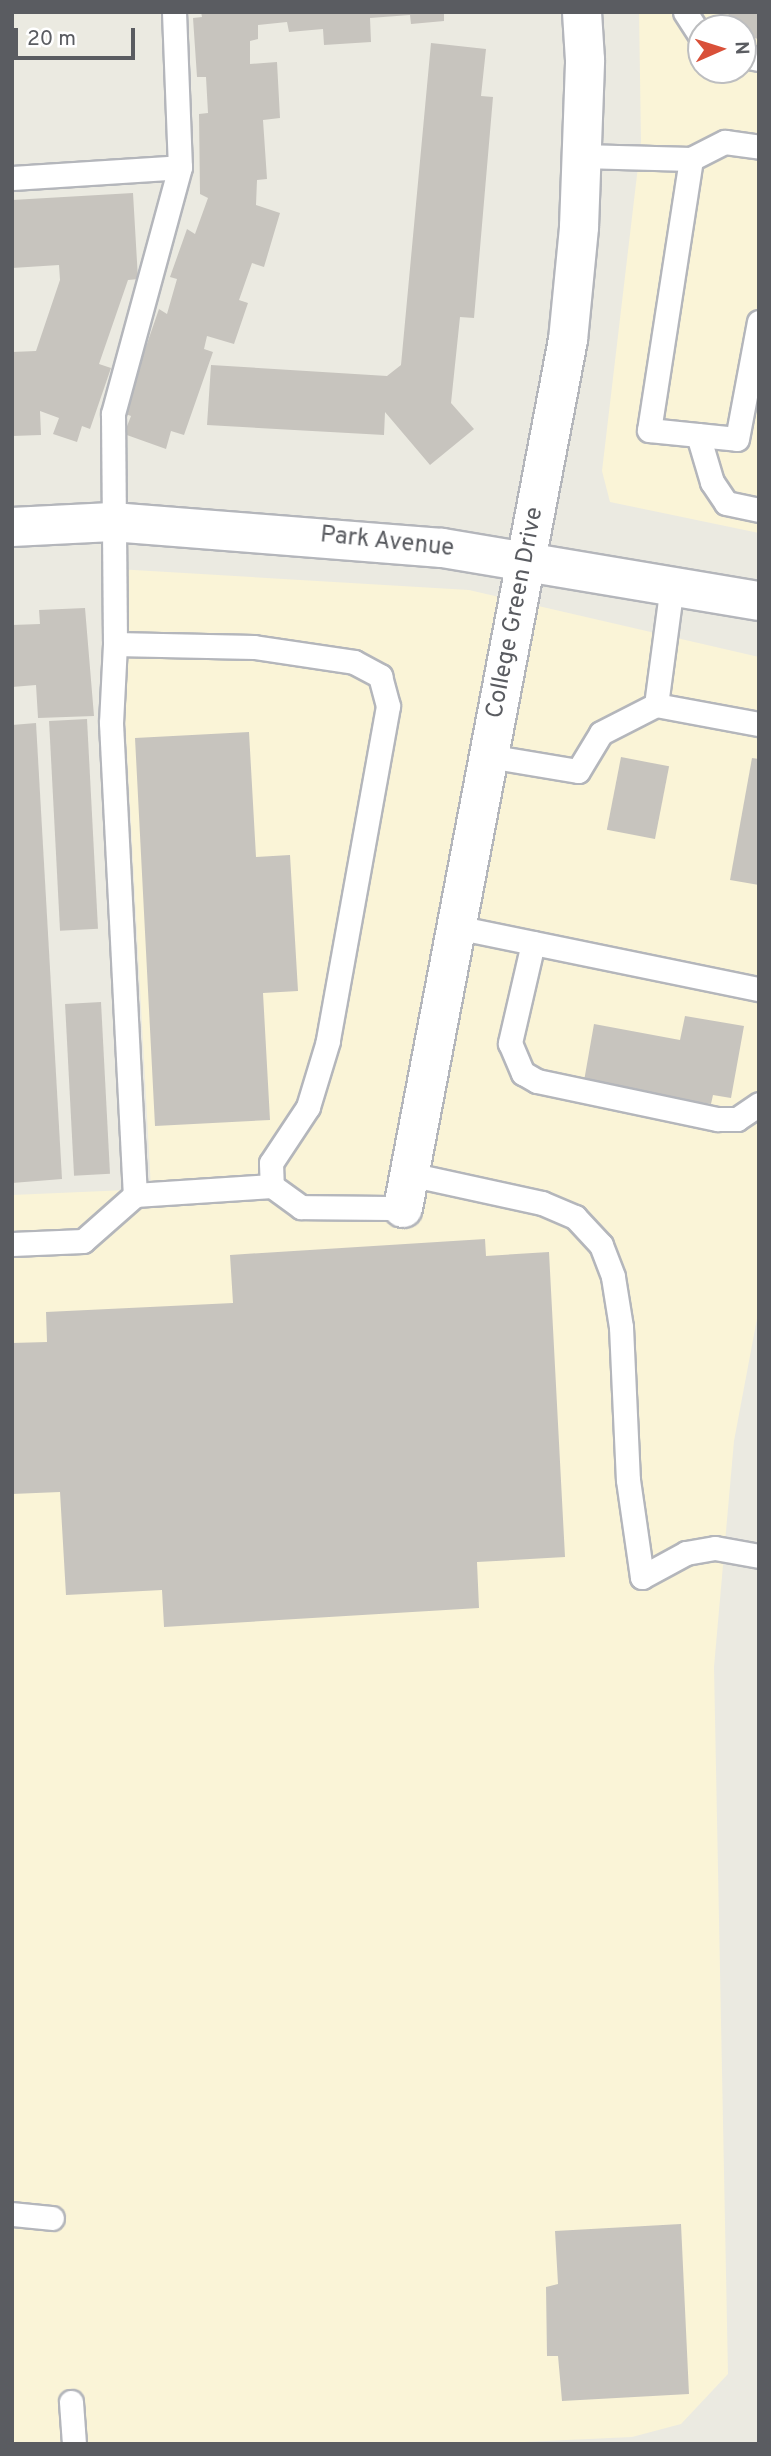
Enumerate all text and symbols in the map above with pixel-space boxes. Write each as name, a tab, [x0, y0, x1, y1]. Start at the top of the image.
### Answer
scale bar	[18, 14, 138, 58]
north arrow	[687, 14, 757, 84]
text: 20 m	[27, 26, 76, 53]
text: N	[729, 41, 753, 55]
street label: College Green Drive	[481, 505, 551, 721]
street label: Park Avenue	[318, 522, 456, 564]

